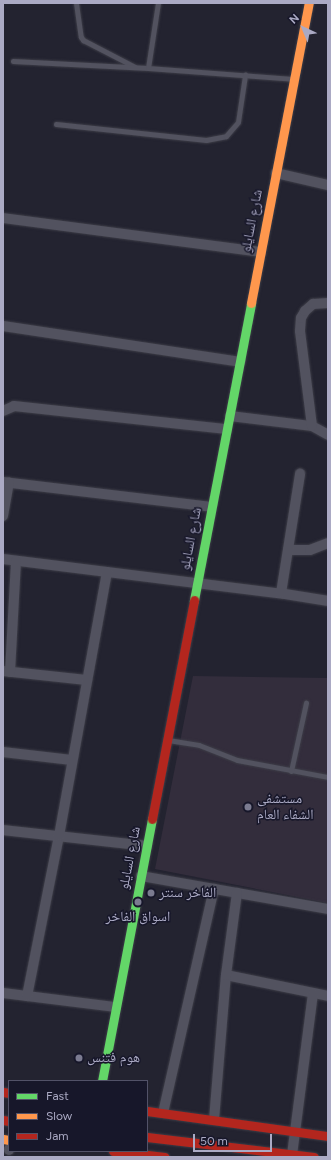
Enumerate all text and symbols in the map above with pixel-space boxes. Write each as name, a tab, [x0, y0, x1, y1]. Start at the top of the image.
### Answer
north arrow	[283, 8, 323, 48]
text: N	[287, 11, 302, 27]
street label: شارع السايلو	[238, 188, 266, 254]
street label: شارع السايلو	[177, 506, 205, 572]
place label: مستشفى الشفاء العام	[257, 791, 314, 824]
marker: مستشفى الشفاء العام	[242, 801, 254, 813]
street label: شارع السايلو	[116, 825, 144, 891]
place label: الفاخر سنتر	[159, 885, 216, 901]
marker: الفاخر سنتر	[146, 888, 156, 898]
marker: اسواق الفاخر	[133, 897, 143, 907]
place label: اسواق الفاخر	[106, 909, 170, 925]
place label: هوم فتنس	[87, 1050, 140, 1066]
marker: هوم فتنس	[74, 1053, 84, 1063]
legend	[8, 1080, 148, 1152]
text: Fast	[46, 1089, 69, 1103]
text: Slow	[46, 1109, 72, 1123]
scale bar	[195, 1126, 274, 1152]
text: Jam	[46, 1129, 69, 1143]
text: 50 m	[200, 1134, 228, 1148]

